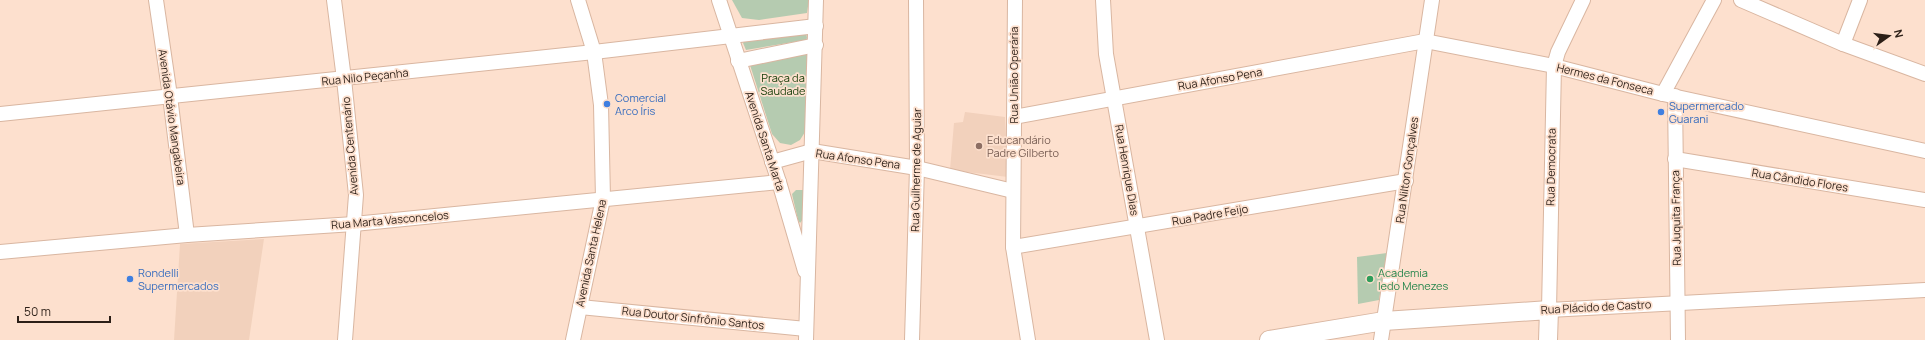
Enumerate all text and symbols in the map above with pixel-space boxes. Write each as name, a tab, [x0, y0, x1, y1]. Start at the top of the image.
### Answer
north arrow	[1869, 16, 1909, 56]
street label: Rua União Operária	[1006, 27, 1021, 123]
text: N	[1891, 28, 1907, 39]
street label: Avenida Otávio Mangabeira	[156, 48, 189, 186]
street label: Hermes da Fonseca	[1555, 59, 1655, 98]
street label: Rua Nilo Peçanha	[321, 64, 409, 89]
street label: Rua Afonso Pena	[1177, 64, 1263, 93]
park label: Praça da Saudade	[760, 70, 806, 98]
street label: Avenida Santa Marta	[742, 89, 789, 193]
place label: Comercial Arco Íris	[615, 90, 666, 118]
street label: Avenida Centenário	[338, 96, 361, 196]
place label: Supermercado Guarani	[1669, 98, 1744, 126]
marker: Comercial Arco Íris	[602, 99, 612, 109]
marker: Supermercado Guarani	[1656, 107, 1666, 117]
street label: Rua Guilherme de Aguiar	[907, 108, 924, 232]
street label: Rua Nilton Gonçalves	[1392, 116, 1421, 224]
street label: Rua Henrique Dias	[1112, 123, 1143, 217]
street label: Rua Democrata	[1542, 128, 1559, 206]
place label: Educandário Padre Gilberto	[987, 132, 1059, 160]
marker: Educandário Padre Gilberto	[974, 141, 984, 151]
street label: Rua Afonso Pena	[815, 145, 901, 172]
street label: Rua Cândido Flores	[1751, 164, 1849, 195]
street label: Rua Juquita França	[1667, 170, 1684, 266]
street label: Avenida Santa Helena	[572, 198, 609, 308]
street label: Rua Padre Feijo	[1171, 200, 1250, 229]
street label: Rua Marta Vasconcelos	[331, 207, 450, 232]
place label: Rondelli Supermercados	[138, 265, 219, 293]
place label: Academia Iedo Menezes	[1378, 265, 1448, 293]
marker: Rondelli Supermercados	[125, 274, 135, 284]
marker: Academia Iedo Menezes	[1365, 274, 1375, 284]
street label: Rua Plácido de Castro	[1540, 296, 1652, 317]
scale bar	[18, 298, 110, 324]
text: 50 m	[24, 303, 51, 320]
street label: Rua Doutor Sinfrônio Santos	[621, 303, 765, 332]

